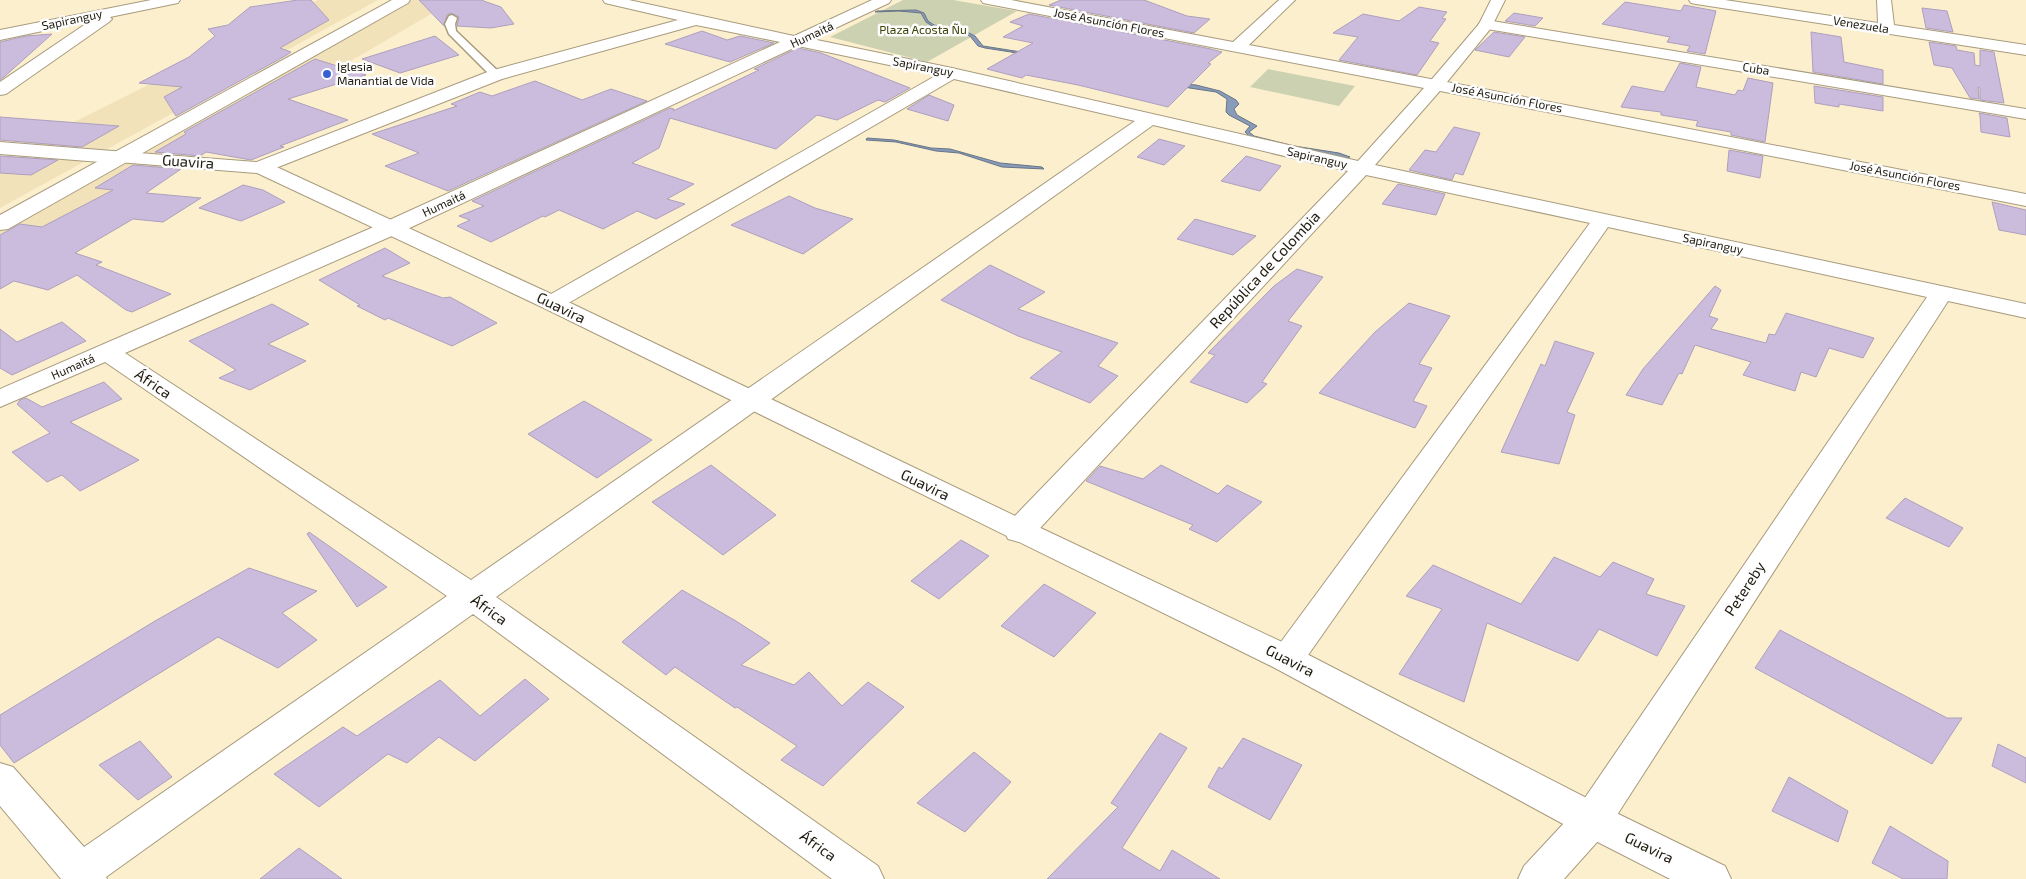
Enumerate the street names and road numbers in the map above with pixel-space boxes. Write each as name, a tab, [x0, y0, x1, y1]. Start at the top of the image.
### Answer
street label: José Asunción Flores	[1053, 4, 1166, 40]
street label: Sapiranguy	[40, 6, 104, 32]
street label: Venezuela	[1832, 13, 1890, 35]
street label: Humaitá	[788, 18, 835, 50]
street label: Sapiranguy	[892, 53, 955, 79]
street label: Cuba	[1742, 59, 1771, 77]
street label: José Asunción Flores	[1451, 79, 1564, 115]
street label: Sapiranguy	[1286, 143, 1349, 171]
street label: Guavira	[161, 150, 215, 172]
street label: José Asunción Flores	[1849, 157, 1962, 193]
street label: Humaitá	[420, 187, 467, 219]
street label: República de Colombia	[1205, 207, 1323, 332]
street label: Sapiranguy	[1682, 230, 1745, 256]
street label: Guavira	[534, 288, 589, 327]
street label: Humaitá	[49, 350, 96, 382]
street label: África	[132, 364, 175, 402]
street label: Guavira	[898, 465, 953, 504]
street label: Petereby	[1720, 558, 1768, 619]
street label: África	[468, 590, 511, 628]
street label: Guavira	[1263, 640, 1318, 680]
street label: África	[797, 826, 840, 864]
street label: Guavira	[1622, 828, 1677, 867]

